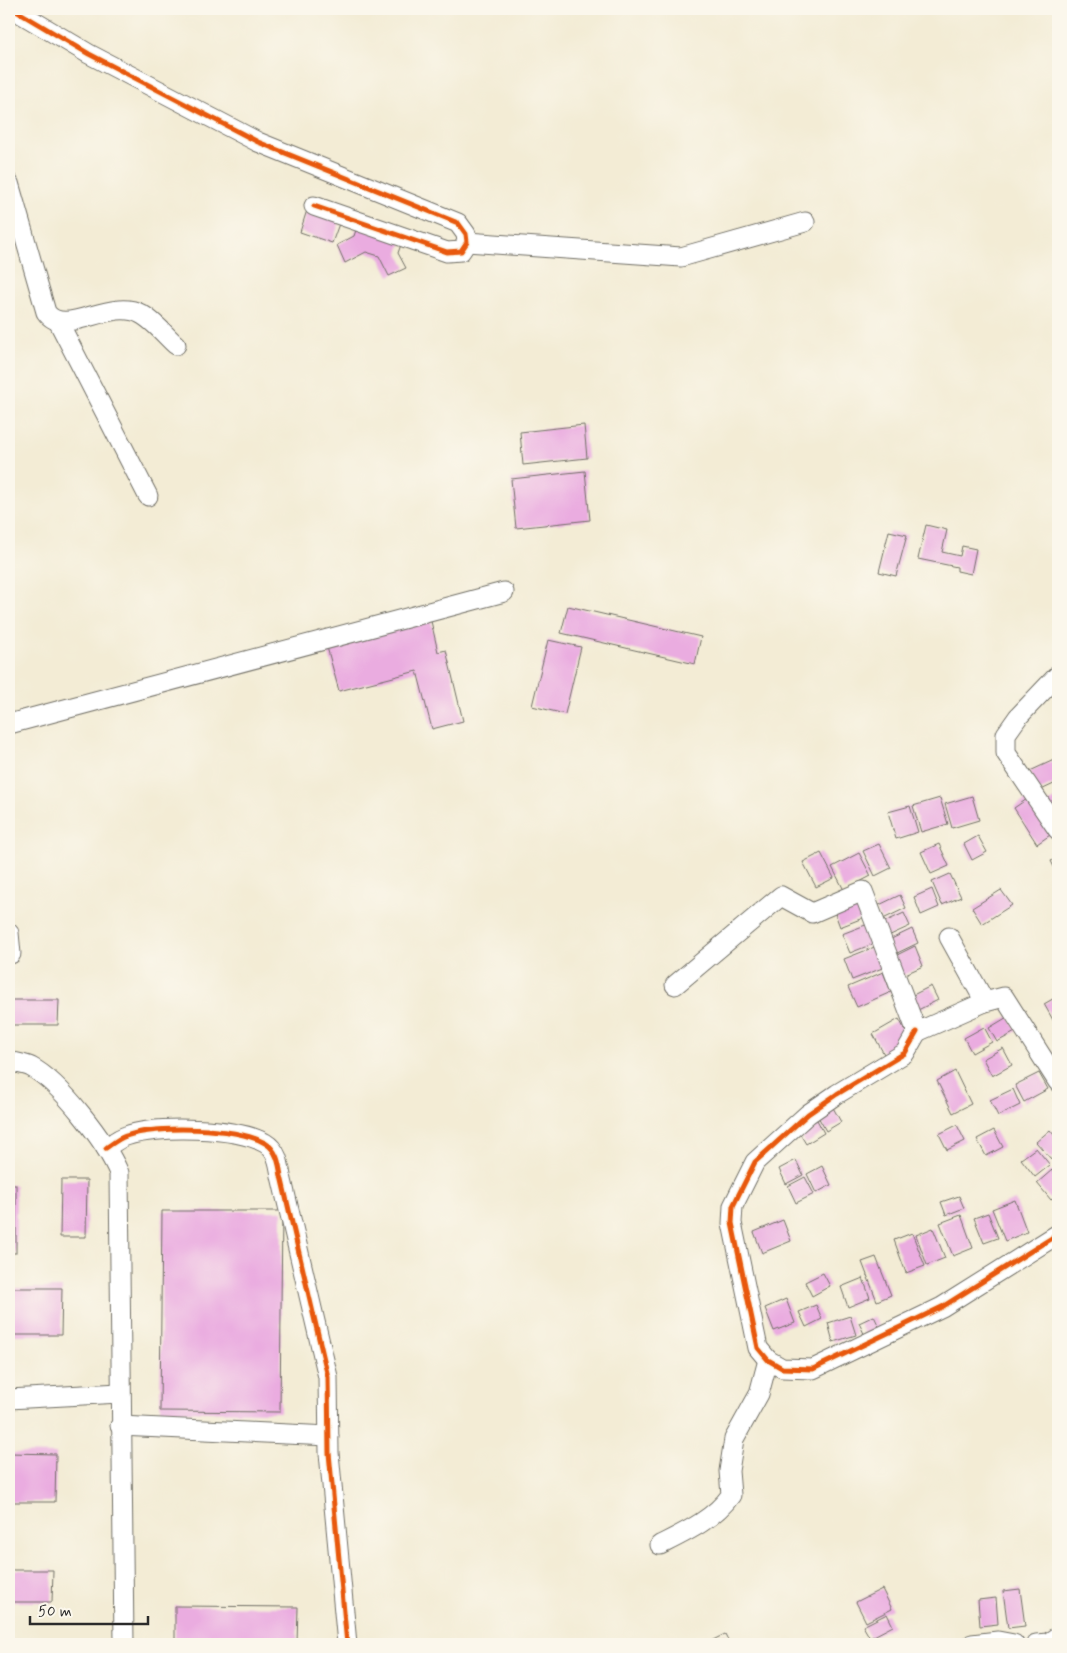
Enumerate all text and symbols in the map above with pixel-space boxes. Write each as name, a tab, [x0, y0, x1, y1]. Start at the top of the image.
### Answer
scale bar	[30, 1593, 148, 1625]
text: 50 m	[38, 1602, 72, 1622]

